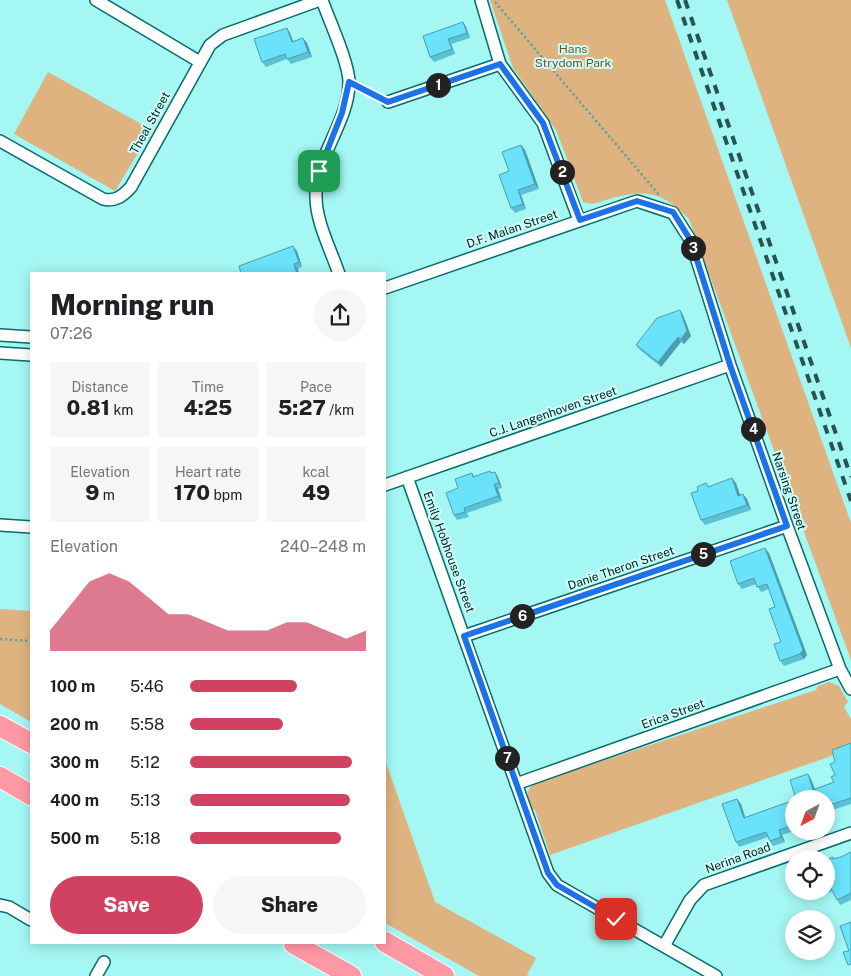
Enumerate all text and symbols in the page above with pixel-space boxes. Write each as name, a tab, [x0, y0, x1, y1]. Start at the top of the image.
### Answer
park label: Hans Strydom Park	[535, 42, 611, 70]
pin: 1	[426, 72, 450, 98]
text: 1	[436, 77, 442, 93]
street label: Theal Street	[127, 89, 173, 157]
pin	[298, 150, 340, 192]
icon: arrive	[305, 157, 333, 185]
pin: 2	[550, 160, 574, 184]
text: 2	[558, 164, 567, 180]
street label: D.F. Malan Street	[465, 207, 560, 251]
pin: 3	[680, 236, 706, 260]
text: 3	[689, 240, 698, 256]
text: Morning run	[50, 288, 214, 321]
button: share	[314, 289, 366, 341]
text: 07:26	[50, 324, 93, 343]
text: Distance	[72, 379, 128, 395]
text: Time	[192, 379, 224, 395]
text: Pace	[300, 379, 332, 395]
street label: C.J. Langenhoven Street	[488, 384, 619, 440]
text: 0.81	[67, 395, 110, 420]
text: 4:25	[184, 395, 232, 420]
text: 5:27	[278, 395, 326, 420]
text: km	[110, 402, 133, 418]
text: /km	[326, 402, 354, 418]
pin: 4	[740, 416, 766, 442]
text: 4	[749, 421, 758, 437]
street label: Narsing Street	[769, 450, 809, 532]
text: Elevation	[70, 464, 130, 480]
text: Heart rate	[175, 464, 241, 480]
text: kcal	[302, 464, 330, 480]
text: 9	[85, 480, 99, 505]
text: 170	[174, 480, 210, 505]
text: 49	[302, 480, 330, 505]
text: m	[99, 487, 115, 503]
text: bpm	[210, 487, 242, 503]
street label: Emily Hobhouse Street	[421, 490, 478, 615]
text: Elevation	[50, 537, 118, 556]
text: 240–248 m	[280, 537, 366, 556]
pin: 5	[690, 542, 716, 566]
street label: Danie Theron Street	[566, 543, 676, 593]
text: 5	[699, 546, 708, 562]
pin: 6	[510, 604, 534, 628]
text: 6	[518, 608, 527, 624]
text: 100 m	[50, 677, 95, 696]
text: 5:46	[130, 677, 164, 696]
street label: Erica Street	[640, 696, 707, 732]
text: 200 m	[50, 715, 99, 734]
text: 5:58	[130, 715, 164, 734]
pin: 7	[494, 746, 520, 770]
text: 7	[503, 750, 512, 766]
text: 300 m	[50, 753, 99, 772]
text: 5:12	[130, 753, 160, 772]
north arrow	[785, 790, 835, 840]
map controls	[785, 790, 835, 960]
text: 400 m	[50, 791, 99, 810]
text: 5:13	[130, 791, 160, 810]
text: 500 m	[50, 829, 99, 848]
text: 5:18	[130, 829, 161, 848]
street label: Nerina Road	[703, 840, 773, 876]
button: locate	[785, 850, 835, 900]
button: Save	[50, 876, 203, 934]
button: Share	[213, 876, 366, 934]
pin	[595, 898, 637, 940]
icon: check	[602, 905, 630, 933]
button: layers	[785, 910, 835, 960]

